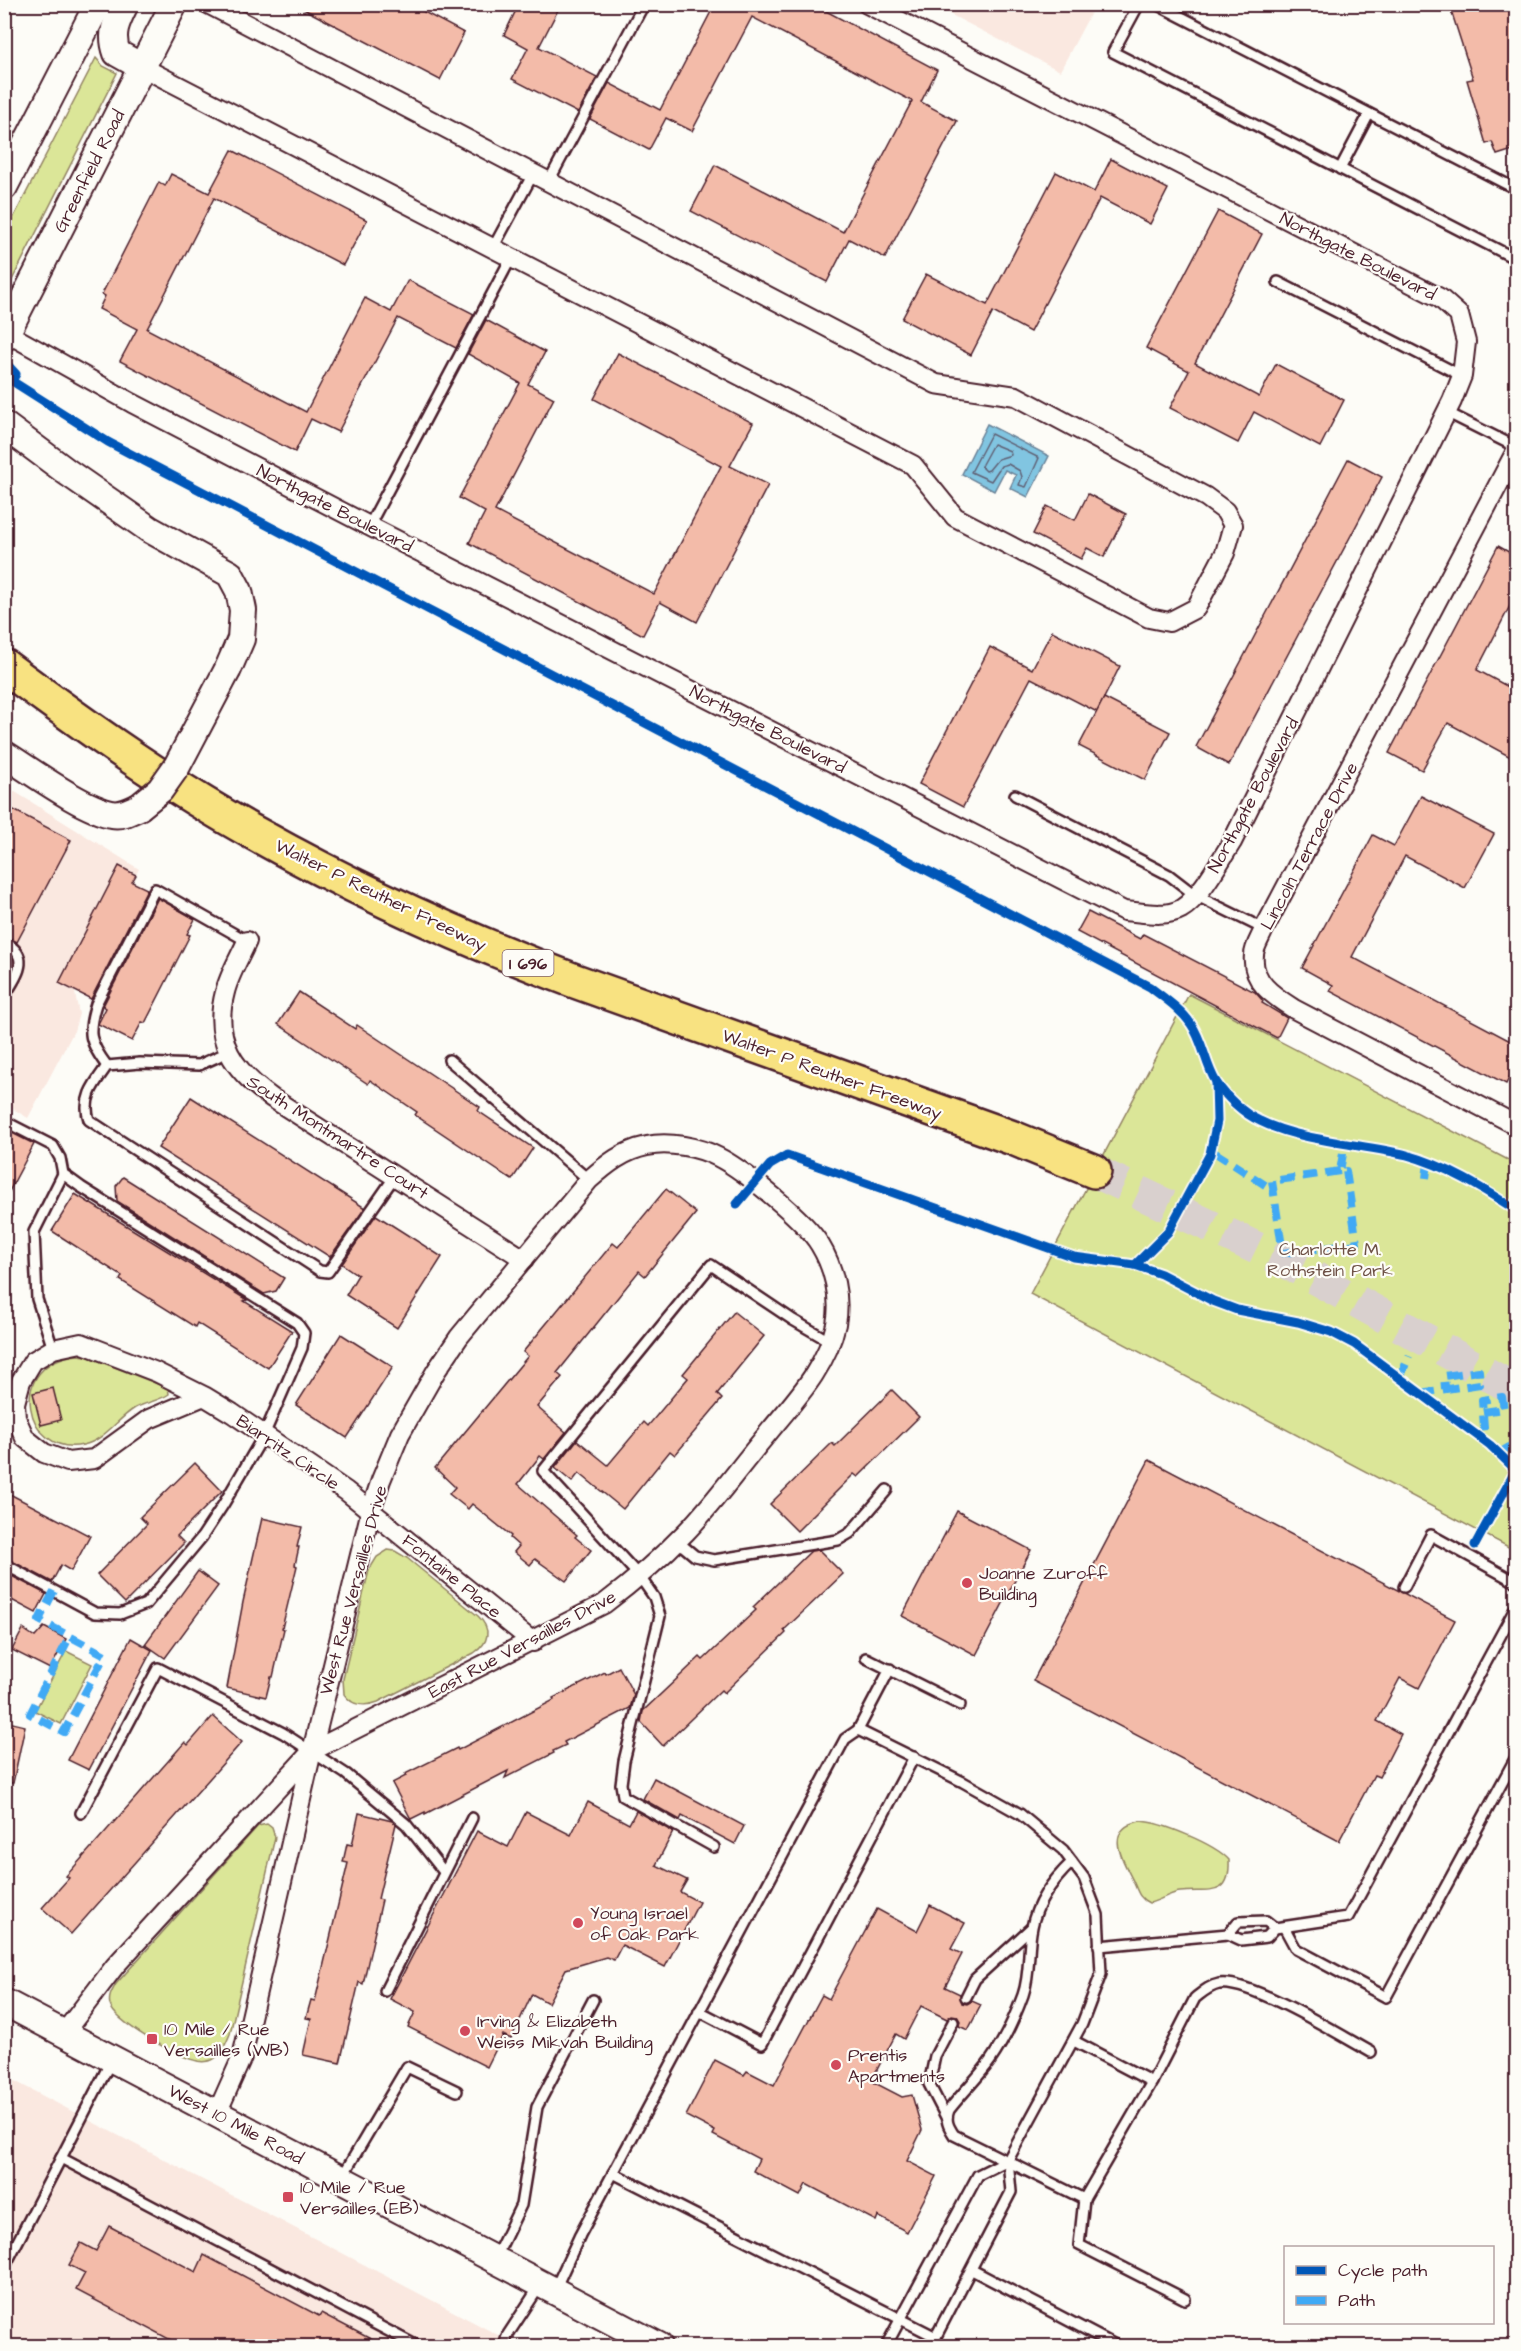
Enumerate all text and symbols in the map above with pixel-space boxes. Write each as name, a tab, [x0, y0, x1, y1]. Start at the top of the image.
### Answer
street label: Greenfield Road	[48, 106, 131, 237]
street label: Northgate Boulevard	[1275, 206, 1440, 308]
street label: Northgate Boulevard	[252, 458, 417, 560]
street label: Northgate Boulevard	[685, 679, 850, 781]
street label: Northgate Boulevard	[1202, 713, 1306, 878]
street label: Lincoln Terrace Drive	[1255, 758, 1364, 934]
street label: Walter P Reuther Freeway	[271, 833, 491, 958]
road number: I 696	[502, 950, 554, 976]
street label: Walter P Reuther Freeway	[718, 1023, 945, 1127]
street label: South Montmartre Court	[242, 1069, 434, 1206]
park label: Charlotte M. Rothstein Park	[1267, 1237, 1393, 1283]
street label: Biarritz Circle	[231, 1408, 345, 1496]
street label: West Rue Versailles Drive	[313, 1482, 394, 1698]
street label: Fontaine Place	[397, 1529, 507, 1624]
place label: Joanne Zuroff Building	[979, 1561, 1108, 1608]
marker: Joanne Zuroff Building	[960, 1576, 974, 1590]
street label: East Rue Versailles Drive	[424, 1584, 621, 1705]
place label: Young Israel of Oak Park	[590, 1901, 699, 1947]
marker: Young Israel of Oak Park	[571, 1916, 585, 1930]
place label: Irving & Elizabeth Weiss Mikvah Building	[477, 2009, 653, 2056]
place label: 10 Mile / Rue Versailles (WB)	[164, 2017, 289, 2063]
marker: Irving & Elizabeth Weiss Mikvah Building	[458, 2024, 472, 2038]
marker: 10 Mile / Rue Versailles (WB)	[145, 2032, 159, 2046]
place label: Prentis Apartments	[848, 2043, 945, 2089]
marker: Prentis Apartments	[829, 2058, 843, 2072]
street label: West 10 Mile Road	[164, 2078, 308, 2171]
place label: 10 Mile / Rue Versailles (EB)	[300, 2175, 419, 2221]
marker: 10 Mile / Rue Versailles (EB)	[281, 2190, 295, 2204]
legend	[1284, 2246, 1494, 2324]
text: Cycle path	[1338, 2258, 1427, 2284]
text: Path	[1338, 2288, 1375, 2313]

